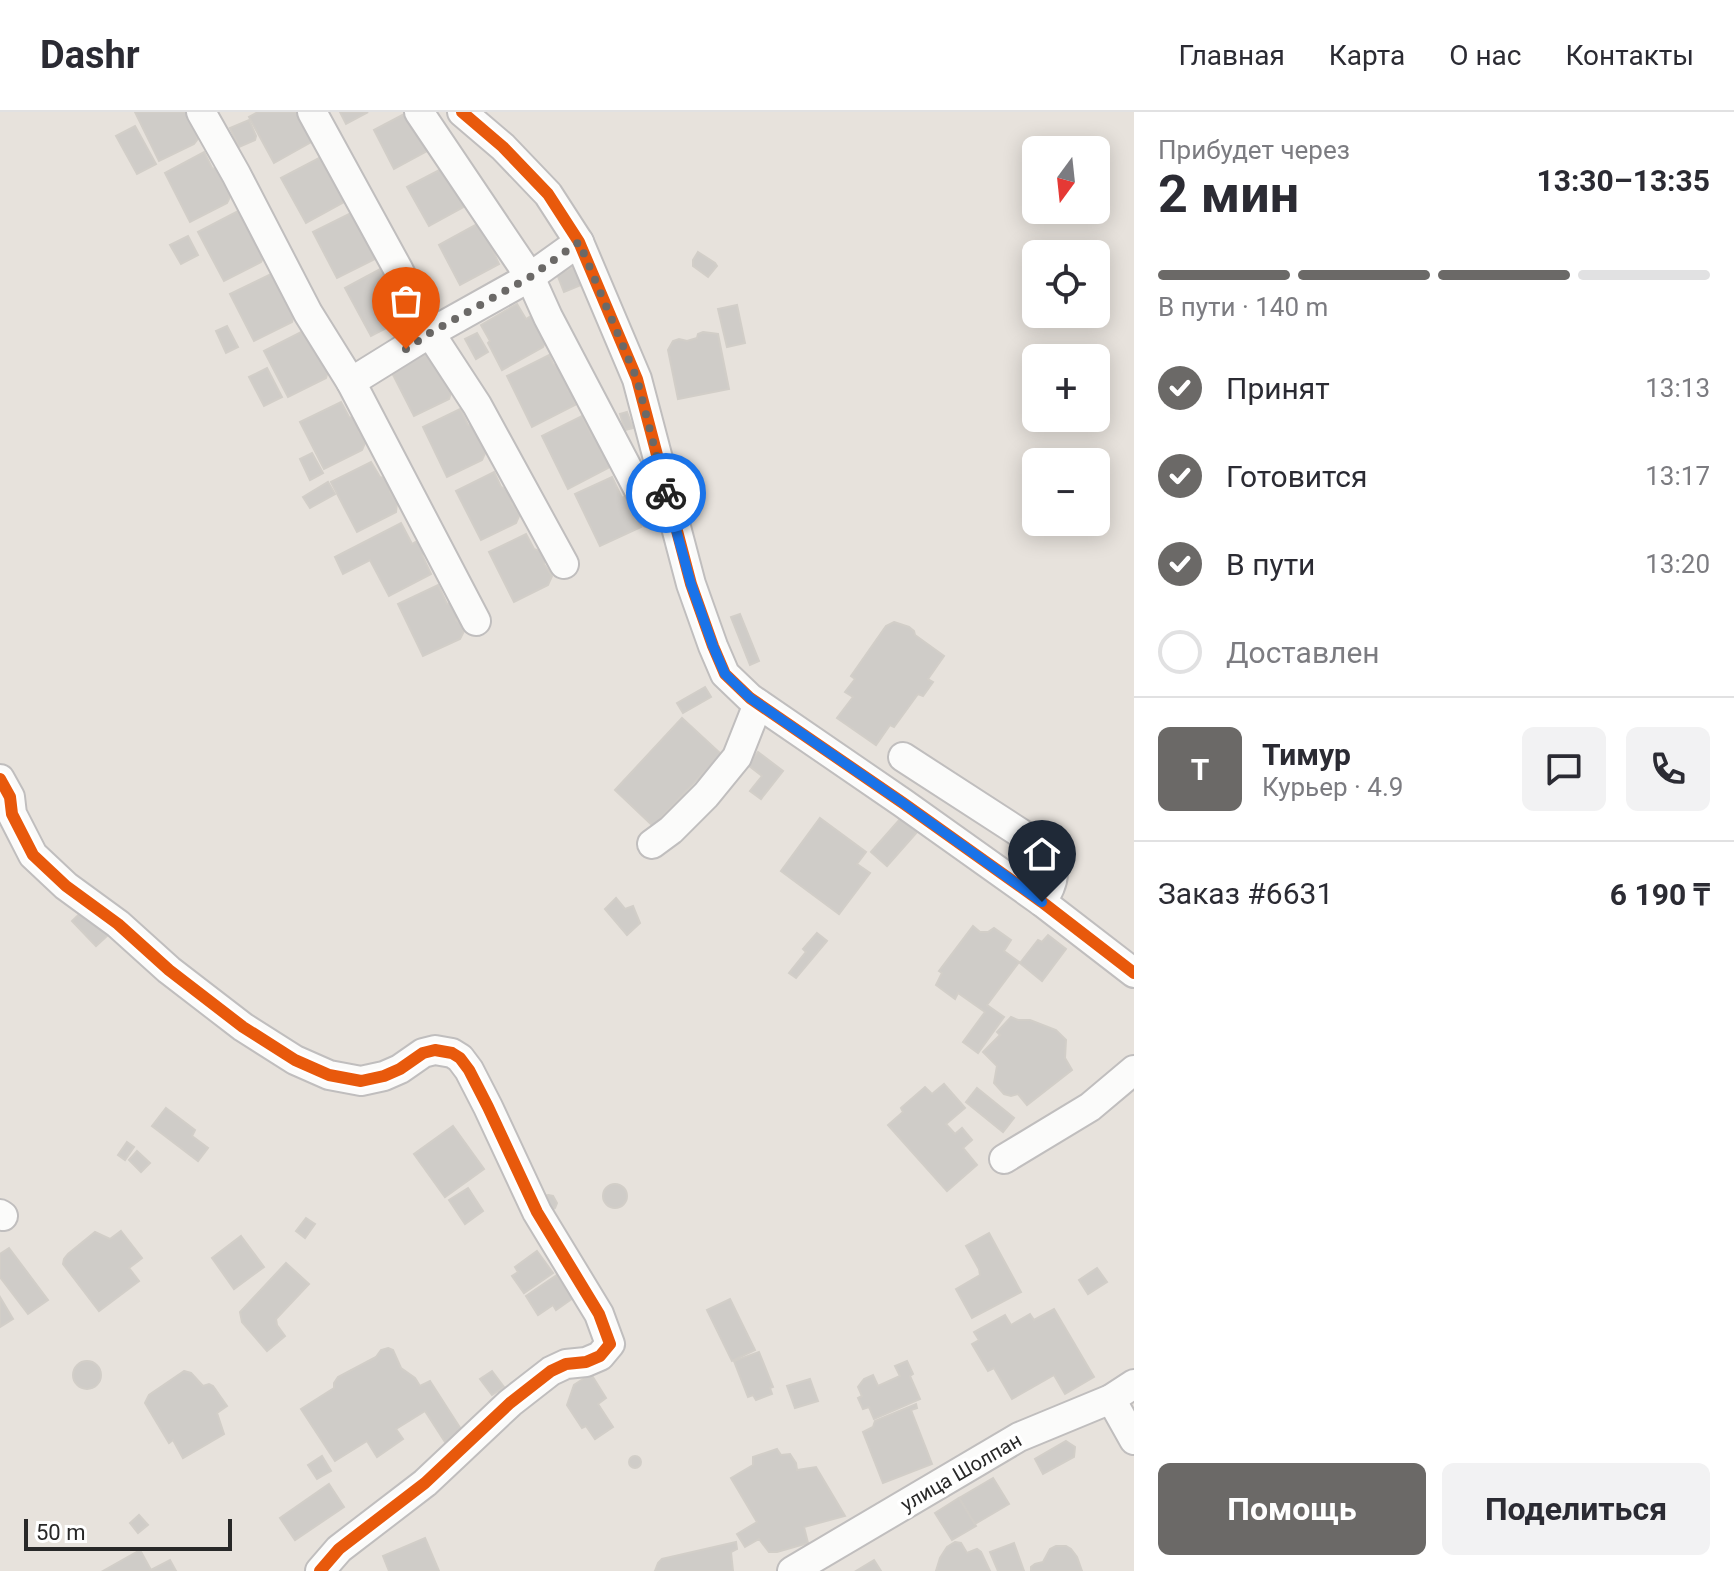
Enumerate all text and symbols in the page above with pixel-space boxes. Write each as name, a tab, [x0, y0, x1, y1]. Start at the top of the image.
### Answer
text: Dashr	[40, 33, 140, 77]
text: Главная	[1178, 39, 1285, 72]
text: Карта	[1329, 39, 1405, 72]
text: О нас	[1449, 39, 1521, 72]
text: Контакты	[1565, 39, 1694, 72]
text: Прибудет через	[1158, 135, 1350, 165]
north arrow	[1022, 136, 1110, 224]
map controls	[1022, 136, 1110, 536]
text: 13:30–13:35	[1536, 163, 1710, 198]
text: 2 мин	[1158, 164, 1299, 225]
button: locate	[1022, 240, 1110, 328]
pin	[372, 267, 440, 349]
icon: bag	[384, 279, 428, 323]
text: В пути · 140 m	[1158, 292, 1328, 322]
button: +	[1022, 344, 1110, 432]
icon: check	[1158, 366, 1202, 410]
text: Принят	[1226, 371, 1330, 406]
text: 13:13	[1645, 373, 1710, 403]
button: −	[1022, 448, 1110, 536]
courier	[626, 453, 706, 533]
icon: check	[1158, 454, 1202, 498]
text: Готовится	[1226, 459, 1368, 494]
text: 13:17	[1645, 461, 1710, 491]
icon: bike	[644, 471, 688, 515]
icon: check	[1158, 542, 1202, 586]
text: В пути	[1226, 547, 1315, 582]
text: 13:20	[1645, 549, 1710, 579]
text: Доставлен	[1226, 635, 1380, 670]
button: chat	[1522, 727, 1606, 811]
button: phone	[1626, 727, 1710, 811]
text: Тимур	[1262, 737, 1351, 772]
text: Т	[1191, 752, 1209, 787]
text: Курьер · 4.9	[1262, 772, 1403, 802]
pin	[1008, 820, 1076, 902]
icon: home	[1020, 832, 1064, 876]
text: Заказ #6631	[1158, 876, 1333, 911]
text: 6 190 ₸	[1610, 877, 1710, 912]
street label: улица Шолпан	[896, 1428, 1026, 1516]
button: Помощь	[1158, 1463, 1426, 1555]
button: Поделиться	[1442, 1463, 1710, 1555]
scale bar	[24, 1515, 232, 1551]
text: 50 m	[36, 1520, 85, 1545]

